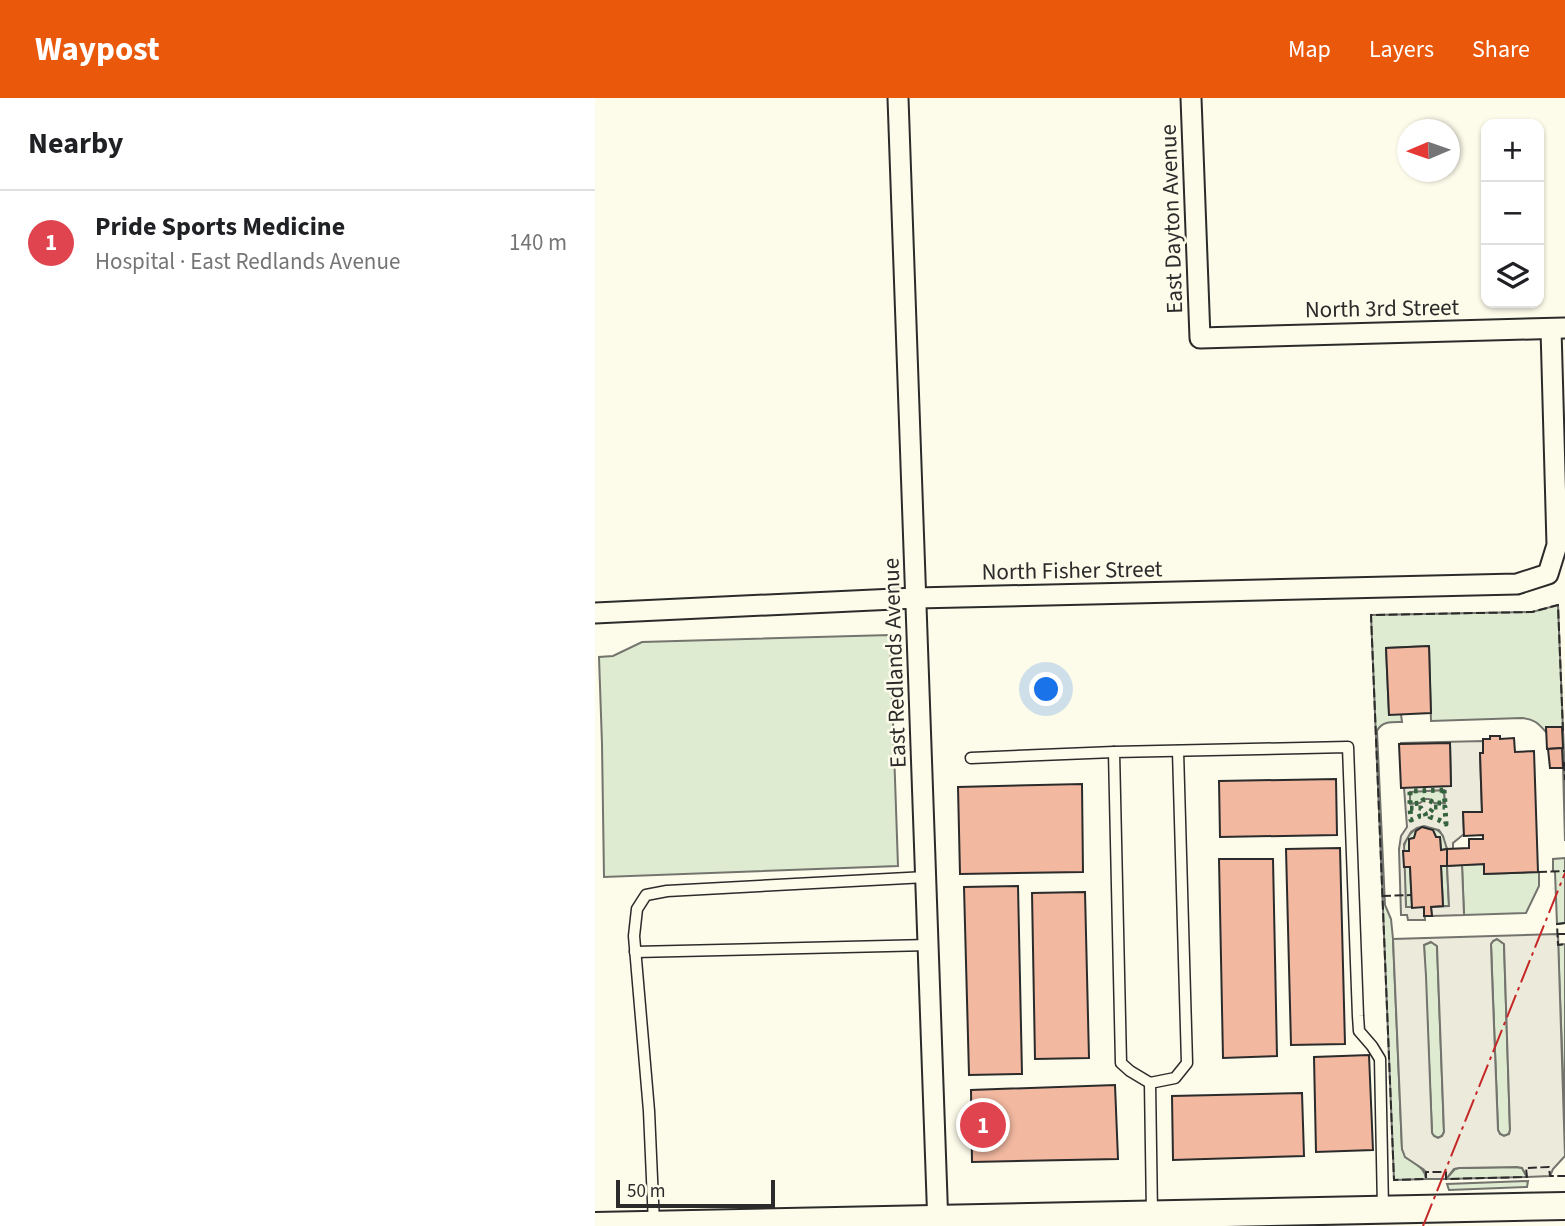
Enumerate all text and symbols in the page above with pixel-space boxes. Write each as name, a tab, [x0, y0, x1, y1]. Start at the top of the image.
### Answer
text: Waypost	[35, 26, 160, 73]
text: Map	[1288, 32, 1331, 67]
text: Layers	[1369, 32, 1434, 67]
text: Share	[1472, 32, 1530, 67]
north arrow	[1397, 119, 1460, 182]
map controls	[1481, 119, 1544, 308]
button: +	[1481, 119, 1544, 182]
text: Nearby	[28, 122, 123, 165]
street label: East Dayton Avenue	[1152, 124, 1191, 314]
button: −	[1481, 182, 1544, 245]
text: Pride Sports Medicine	[95, 208, 345, 245]
text: 1	[45, 226, 57, 259]
text: 140 m	[509, 226, 567, 259]
text: Hospital · East Redlands Avenue	[95, 245, 400, 278]
button: layers	[1481, 245, 1544, 308]
street label: North 3rd Street	[1305, 291, 1460, 326]
street label: North Fisher Street	[981, 552, 1163, 589]
street label: East Redlands Avenue	[874, 557, 915, 769]
your location	[1029, 672, 1063, 706]
pin: 1	[960, 1099, 1006, 1151]
scale bar	[616, 1177, 775, 1209]
text: 50 m	[627, 1178, 665, 1205]

